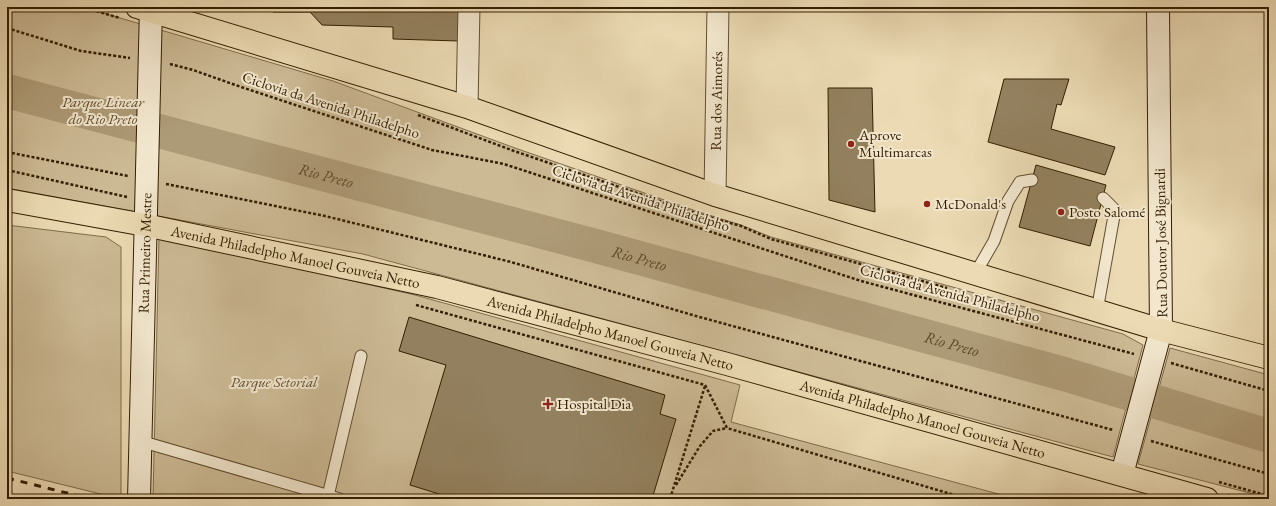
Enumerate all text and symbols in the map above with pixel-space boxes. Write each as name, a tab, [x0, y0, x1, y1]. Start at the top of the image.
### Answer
street label: Rua dos Aimorés	[706, 51, 726, 151]
street label: Ciclovia da Avenida Philadelpho	[240, 67, 422, 142]
park label: Parque Linear do Rio Preto	[62, 92, 145, 128]
place label: Aprove Multimarcas	[858, 125, 932, 161]
marker: Aprove Multimarcas	[846, 139, 856, 149]
water label: Rio Preto	[296, 158, 356, 193]
street label: Ciclovia da Avenida Philadelpho	[550, 160, 732, 235]
street label: Rua Doutor José Bignardi	[1150, 168, 1171, 318]
street label: Rua Primeiro Mestre	[134, 192, 155, 314]
place label: McDonald's	[935, 194, 1006, 213]
marker: McDonald's	[922, 199, 932, 209]
place label: Posto Salomé	[1069, 202, 1146, 221]
marker: Posto Salomé	[1056, 207, 1066, 217]
street label: Avenida Philadelpho Manoel Gouveia Netto	[168, 221, 422, 292]
water label: Rio Preto	[609, 241, 669, 276]
street label: Ciclovia da Avenida Philadelpho	[858, 259, 1042, 326]
street label: Avenida Philadelpho Manoel Gouveia Netto	[484, 290, 736, 374]
water label: Rio Preto	[922, 326, 982, 361]
park label: Parque Setorial	[231, 372, 318, 392]
street label: Avenida Philadelpho Manoel Gouveia Netto	[797, 375, 1048, 462]
place label: Hospital Dia	[557, 394, 631, 413]
marker: Hospital Dia	[542, 398, 554, 410]

